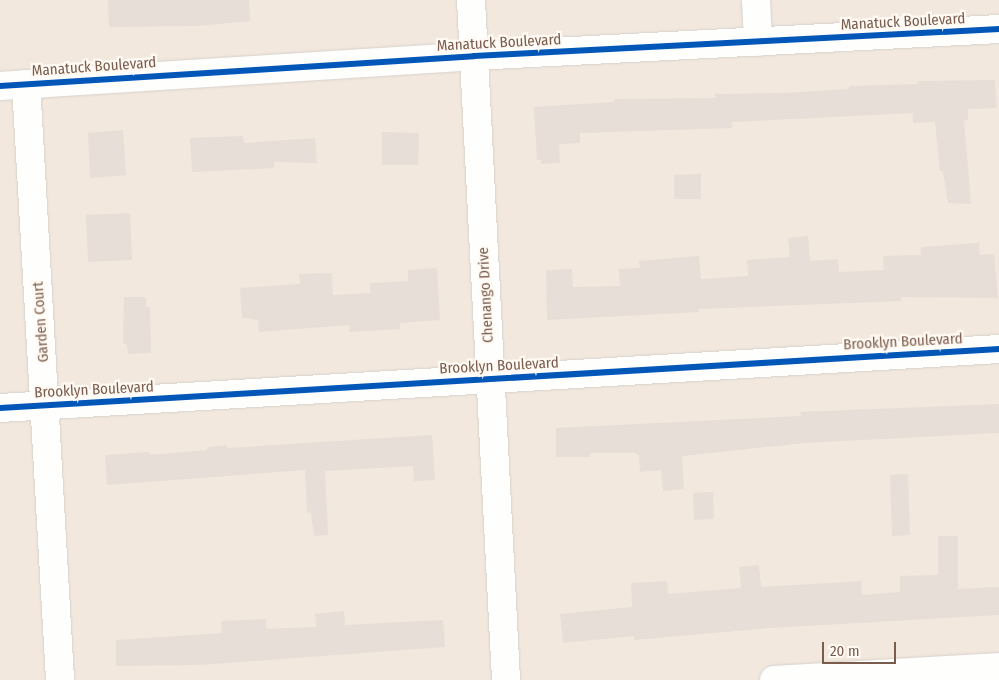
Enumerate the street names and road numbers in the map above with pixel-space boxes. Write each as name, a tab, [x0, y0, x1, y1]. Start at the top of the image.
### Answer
street label: Manatuck Boulevard	[840, 10, 966, 34]
street label: Manatuck Boulevard	[436, 31, 562, 55]
street label: Manatuck Boulevard	[31, 54, 157, 80]
street label: Chenango Drive	[475, 247, 497, 343]
street label: Garden Court	[29, 281, 53, 363]
street label: Brooklyn Boulevard	[843, 330, 963, 354]
street label: Brooklyn Boulevard	[439, 354, 559, 378]
street label: Brooklyn Boulevard	[34, 378, 154, 402]

